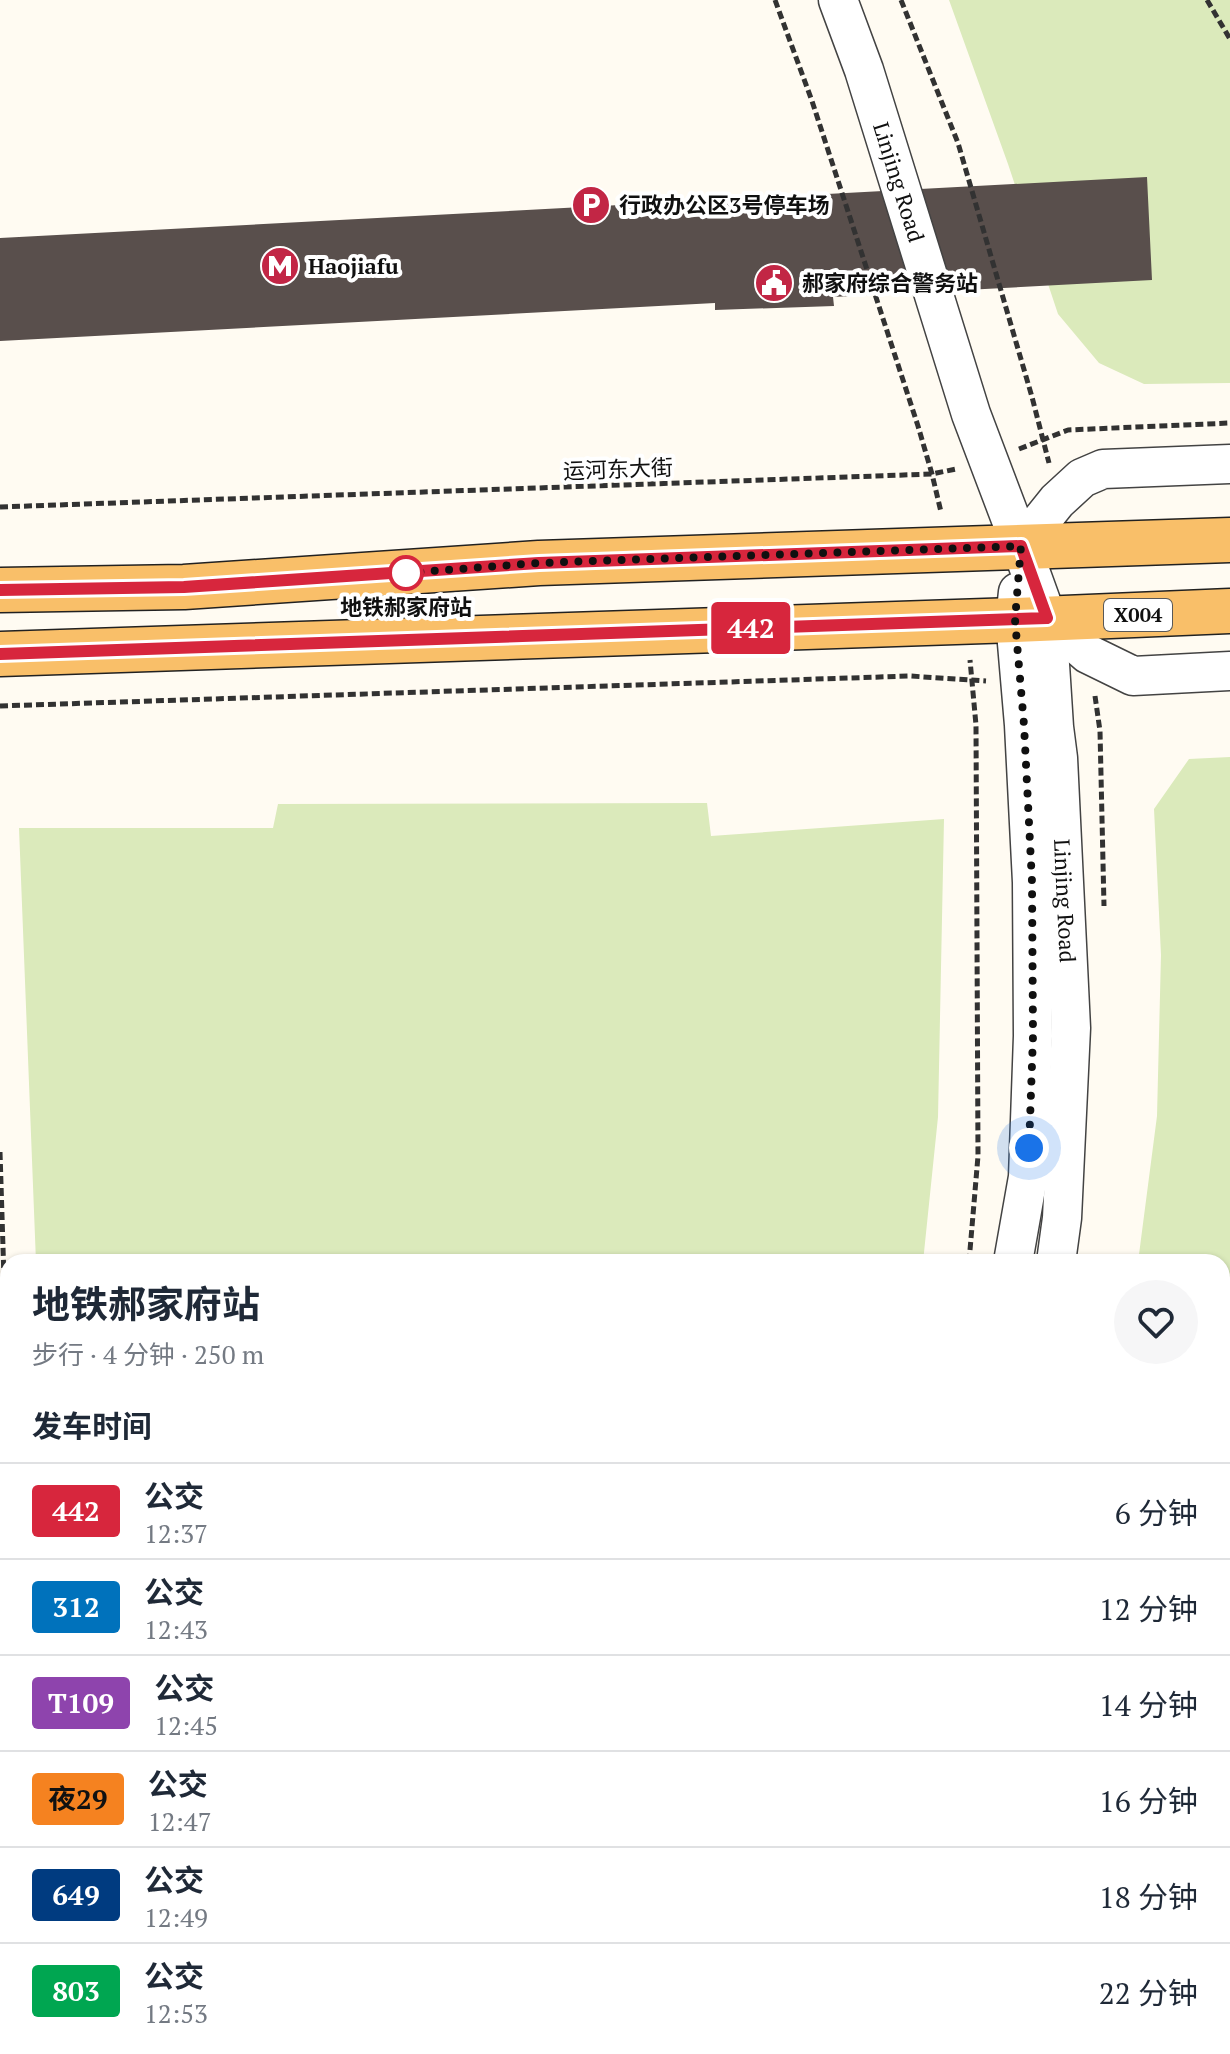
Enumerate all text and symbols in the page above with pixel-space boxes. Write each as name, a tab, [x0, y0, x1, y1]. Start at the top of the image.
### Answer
street label: Linjing Road	[867, 118, 932, 245]
parking icon: 行政办公区3号停车场	[570, 184, 612, 226]
place label: 行政办公区3号停车场	[619, 190, 829, 219]
metro station icon: Haojiafu	[259, 245, 301, 287]
place label: Haojiafu	[308, 251, 399, 280]
public building icon: 郝家府综合警务站	[753, 262, 795, 304]
place label: 郝家府综合警务站	[802, 268, 978, 297]
street label: 运河东大街	[563, 452, 673, 485]
marker: 地铁郝家府站	[389, 556, 423, 590]
place label: 地铁郝家府站	[340, 592, 472, 621]
road number: X004	[1104, 599, 1172, 631]
line badge: 442	[705, 602, 797, 654]
text: 442	[727, 609, 775, 646]
street label: Linjing Road	[1048, 838, 1083, 963]
your location	[1009, 1128, 1049, 1168]
text: 地铁郝家府站	[32, 1279, 260, 1329]
button: heart	[1114, 1280, 1198, 1364]
text: 步行 · 4 分钟 · 250 m	[32, 1337, 264, 1371]
text: 发车时间	[32, 1406, 152, 1446]
text: 公交	[144, 1476, 204, 1516]
text: 442	[52, 1492, 100, 1529]
text: 6 分钟	[1115, 1493, 1198, 1533]
text: 12:37	[144, 1516, 208, 1550]
text: 公交	[144, 1572, 204, 1612]
text: 312	[52, 1588, 100, 1625]
text: 12 分钟	[1099, 1589, 1198, 1629]
text: 12:43	[144, 1612, 208, 1646]
text: 公交	[154, 1668, 214, 1708]
text: T109	[48, 1684, 114, 1721]
text: 14 分钟	[1099, 1685, 1198, 1725]
text: 12:45	[154, 1708, 218, 1742]
text: 公交	[148, 1764, 208, 1804]
text: 夜29	[48, 1780, 108, 1817]
text: 16 分钟	[1099, 1781, 1198, 1821]
text: 12:47	[148, 1804, 212, 1838]
text: 公交	[144, 1860, 204, 1900]
text: 649	[52, 1876, 100, 1913]
text: 18 分钟	[1099, 1877, 1198, 1917]
text: 12:49	[144, 1900, 208, 1934]
text: 公交	[144, 1956, 204, 1996]
text: 803	[52, 1972, 100, 2009]
text: 22 分钟	[1099, 1973, 1198, 2013]
text: 12:53	[144, 1996, 208, 2030]

